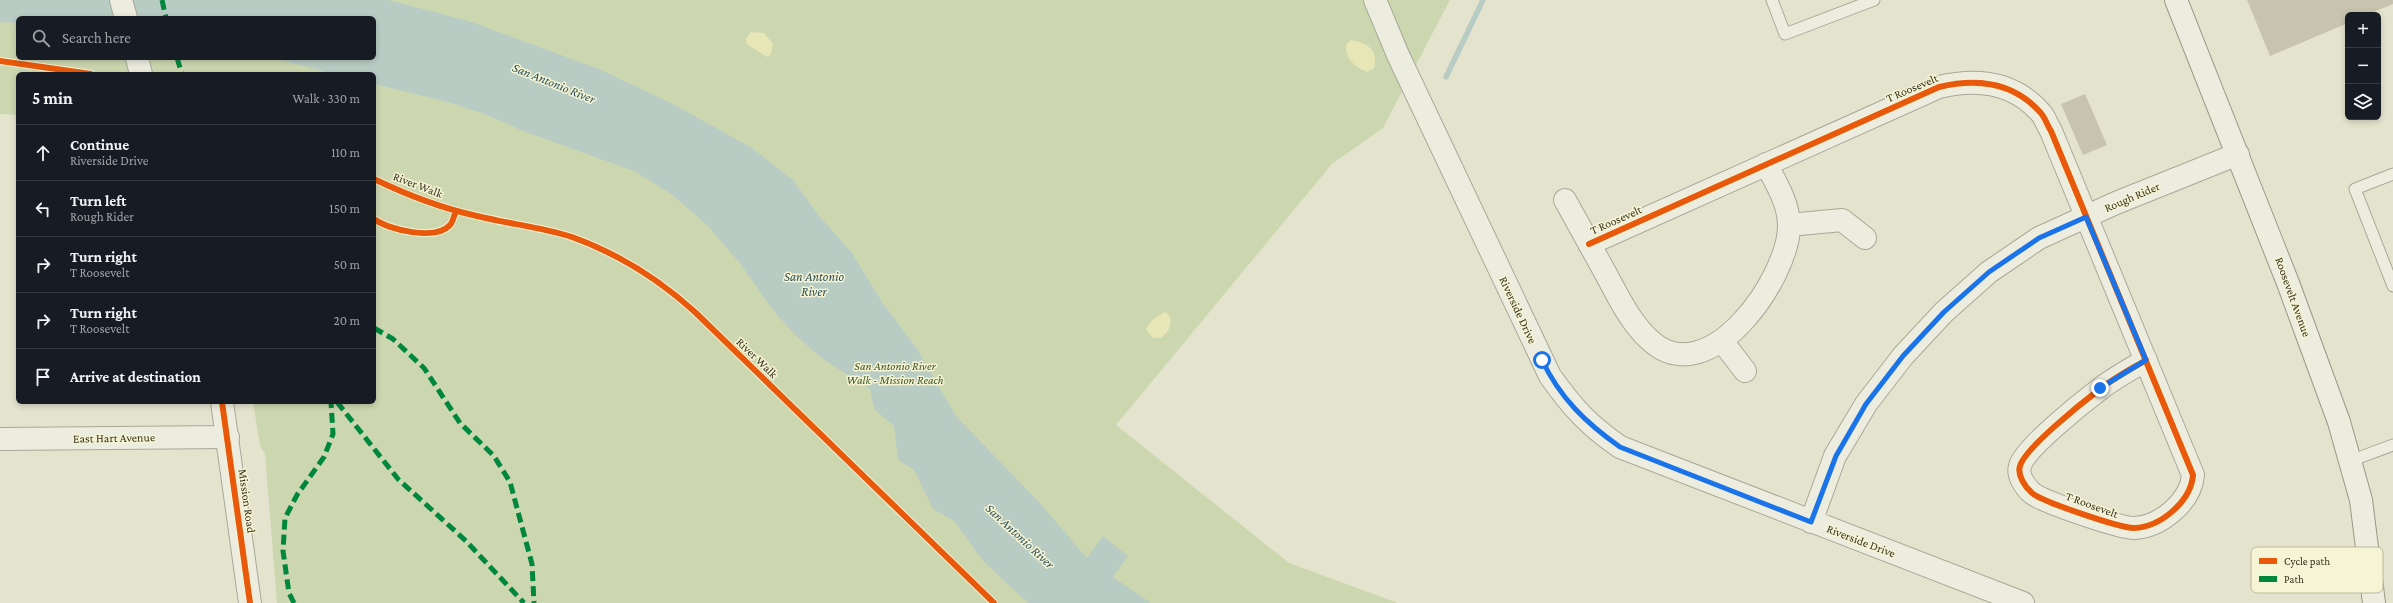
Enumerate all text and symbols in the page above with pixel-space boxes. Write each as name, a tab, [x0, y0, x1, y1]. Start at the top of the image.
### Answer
map controls	[2345, 12, 2381, 120]
button: +	[2345, 12, 2381, 48]
search box	[16, 16, 376, 60]
icon: search	[30, 27, 52, 49]
text: Search here	[62, 30, 131, 46]
button: −	[2345, 48, 2381, 84]
water label: San Antonio River	[510, 60, 598, 107]
street label: T Roosevelt	[1884, 70, 1941, 105]
button: layers	[2345, 84, 2381, 120]
text: 5 min	[32, 89, 73, 108]
text: Walk · 330 m	[292, 91, 360, 106]
text: Continue	[70, 137, 129, 153]
icon: ahead	[32, 142, 54, 164]
text: 110 m	[331, 145, 360, 160]
text: Riverside Drive	[70, 153, 149, 168]
street label: River Walk	[391, 169, 445, 201]
street label: Rough Rider	[2102, 179, 2163, 215]
text: Turn left	[70, 193, 126, 209]
icon: left	[32, 198, 54, 220]
text: 150 m	[329, 201, 360, 216]
street label: T Roosevelt	[1588, 202, 1645, 238]
text: Rough Rider	[70, 209, 134, 224]
text: Turn right	[70, 249, 137, 265]
icon: right	[32, 254, 54, 276]
street label: Roosevelt Avenue	[2272, 255, 2314, 339]
text: 50 m	[334, 257, 360, 272]
text: T Roosevelt	[70, 265, 130, 280]
water label: San Antonio River	[784, 269, 845, 299]
street label: Riverside Drive	[1496, 274, 1540, 346]
text: Turn right	[70, 305, 137, 321]
icon: right	[32, 310, 54, 332]
text: 20 m	[334, 313, 360, 328]
text: T Roosevelt	[70, 321, 130, 336]
street label: River Walk	[733, 335, 781, 381]
route start	[1533, 351, 1551, 369]
park label: San Antonio River Walk - Mission Reach	[846, 359, 944, 387]
icon: arrive	[32, 366, 54, 388]
text: Arrive at destination	[70, 369, 201, 385]
route end	[2091, 379, 2109, 397]
street label: East Hart Avenue	[73, 430, 155, 446]
street label: Mission Road	[236, 468, 259, 535]
street label: T Roosevelt	[2064, 489, 2121, 521]
water label: San Antonio River	[983, 500, 1058, 572]
street label: Riverside Drive	[1825, 521, 1897, 561]
legend	[2251, 547, 2383, 593]
text: Cycle path	[2284, 555, 2330, 568]
text: Path	[2284, 573, 2304, 585]

